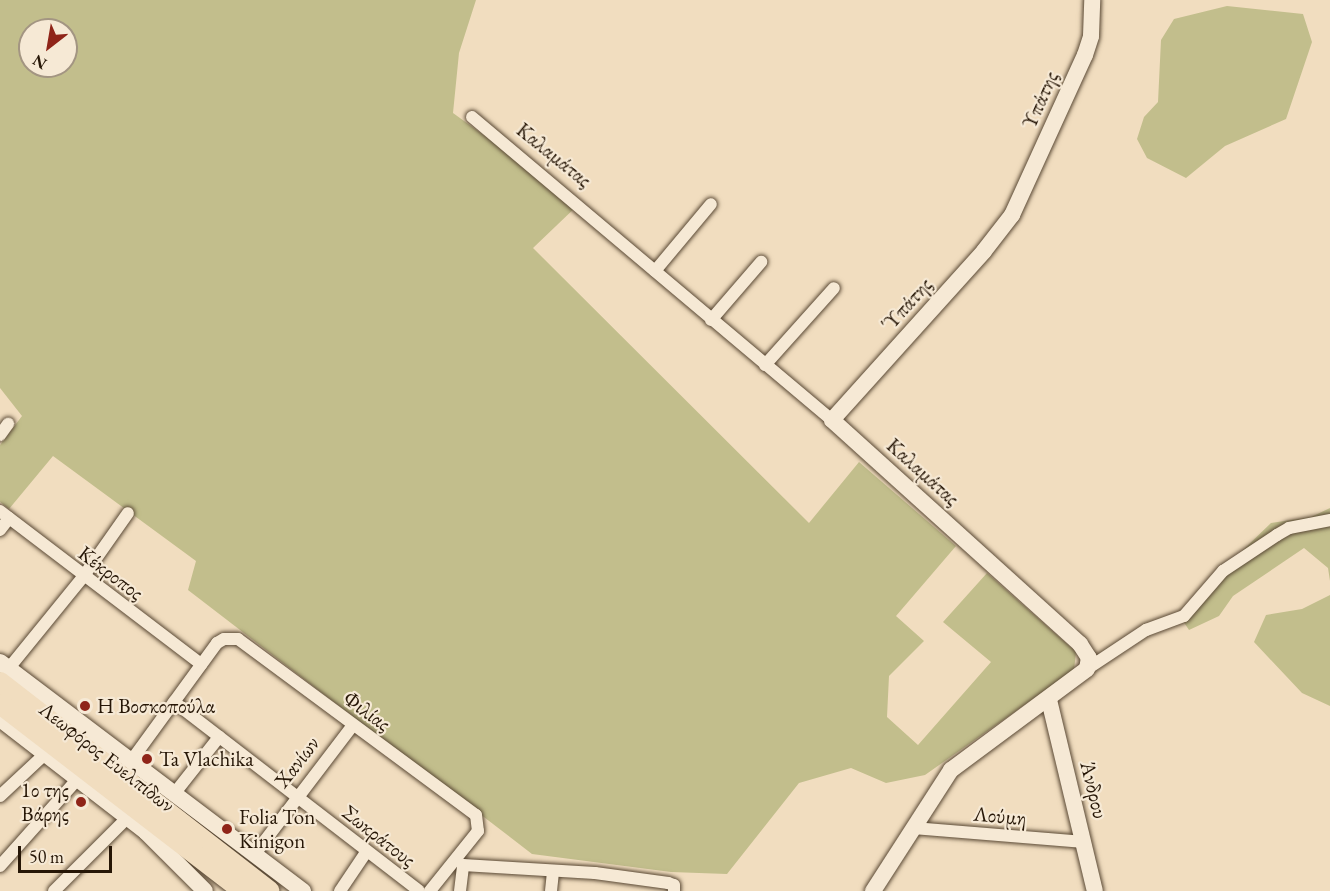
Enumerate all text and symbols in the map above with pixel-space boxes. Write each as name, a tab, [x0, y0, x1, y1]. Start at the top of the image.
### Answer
north arrow	[18, 18, 78, 78]
text: N	[29, 50, 50, 74]
street label: Υπάτης	[1016, 67, 1064, 133]
street label: Καλαμάτας	[511, 117, 597, 193]
street label: Ύπάτης	[877, 272, 937, 336]
street label: Καλαμάτας	[881, 433, 965, 511]
street label: Κέκροπος	[73, 540, 149, 606]
street label: Φιλίας	[338, 685, 396, 737]
place label: Η Βοσκοπούλα	[97, 693, 215, 719]
street label: Λεωφόρος Ευελπίδων	[34, 696, 180, 818]
marker: Η Βοσκοπούλα	[78, 699, 92, 713]
street label: Χανίων	[269, 731, 325, 793]
place label: Ta Vlachika	[159, 746, 254, 772]
marker: Ta Vlachika	[140, 752, 154, 766]
street label: Άνδρου	[1075, 759, 1113, 821]
place label: 1ο της Βάρης	[21, 777, 69, 827]
marker: 1ο της Βάρης	[74, 795, 88, 809]
street label: Σωκράτους	[337, 800, 421, 872]
street label: Λούμη	[973, 801, 1027, 831]
place label: Folia Ton Kinigon	[239, 804, 315, 854]
marker: Folia Ton Kinigon	[220, 822, 234, 836]
scale bar	[21, 834, 116, 872]
text: 50 m	[29, 845, 64, 868]

